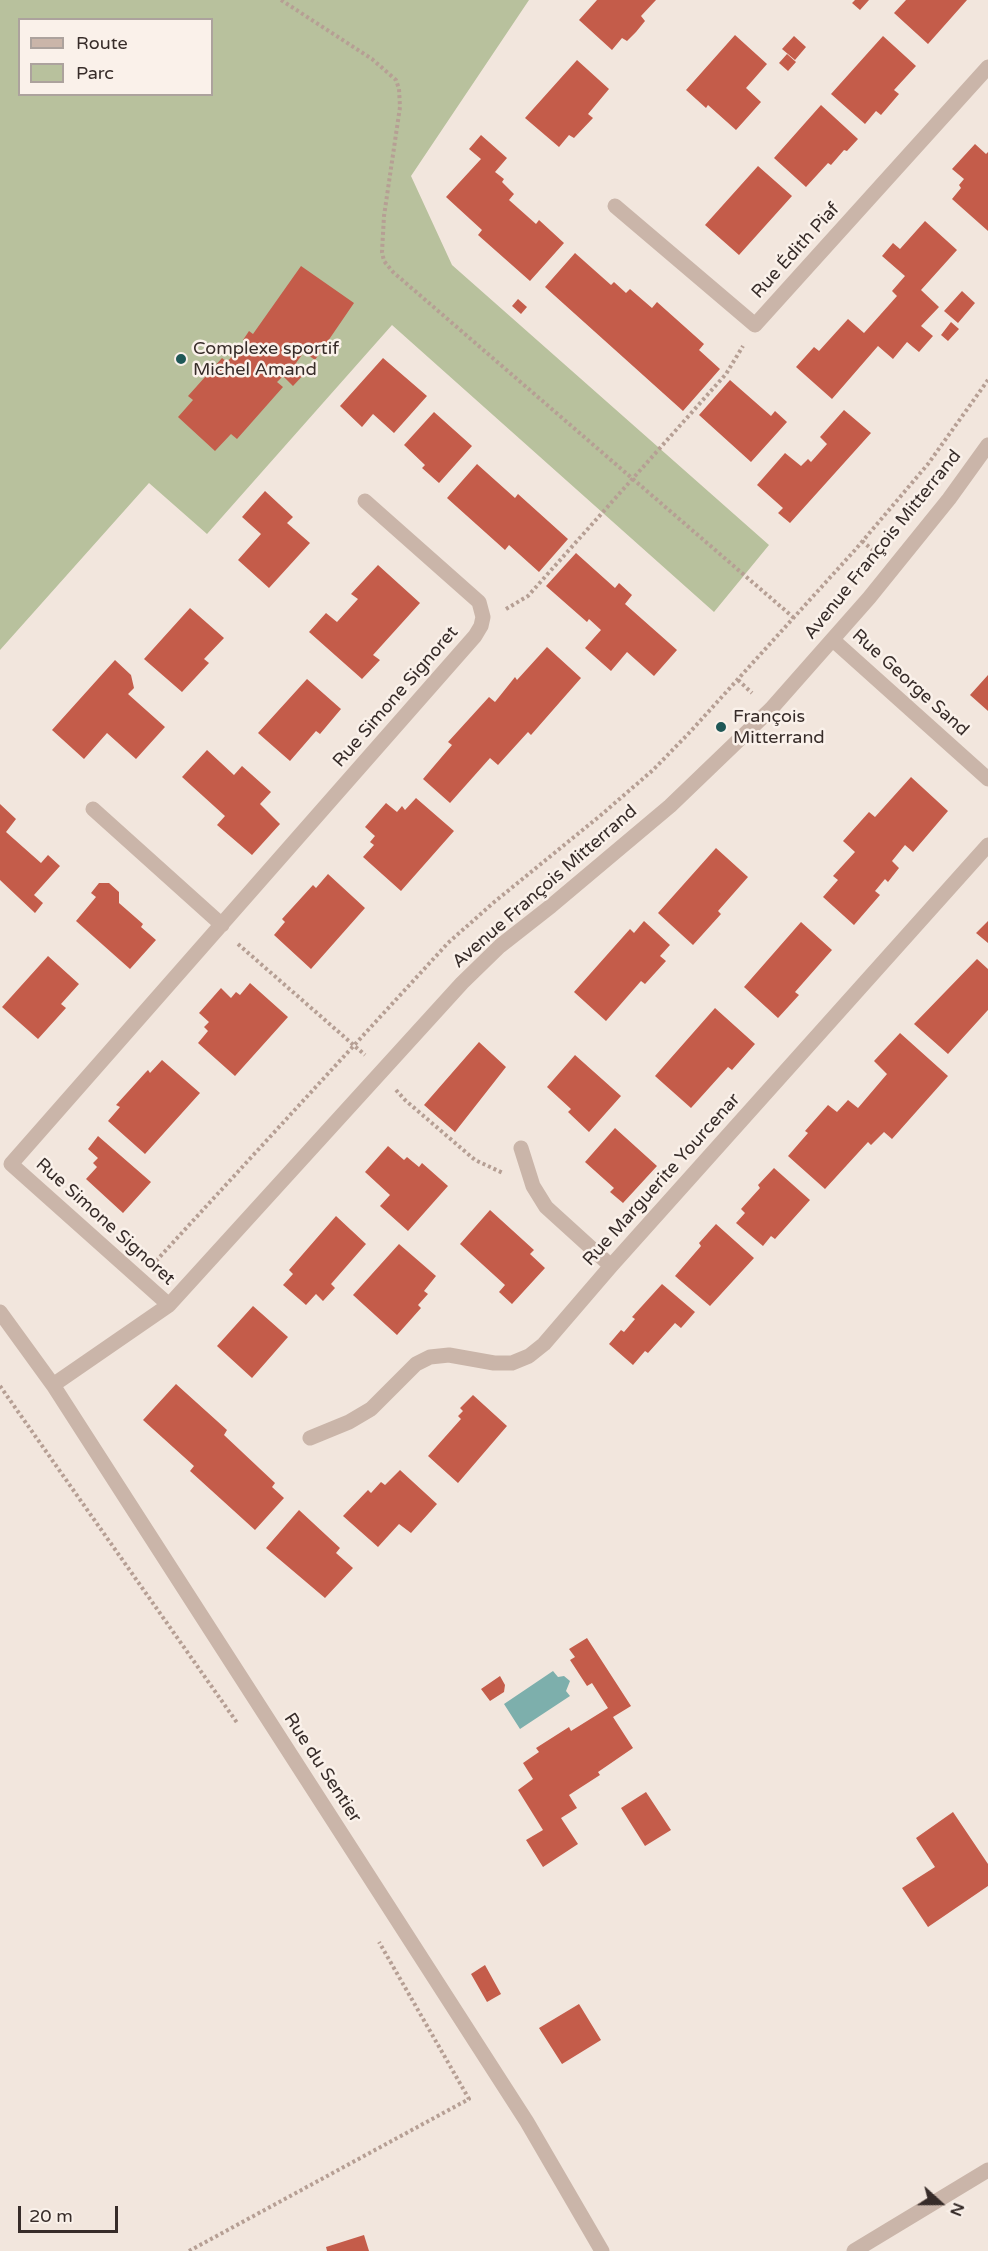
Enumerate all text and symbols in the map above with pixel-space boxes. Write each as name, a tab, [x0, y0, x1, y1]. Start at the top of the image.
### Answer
legend	[18, 18, 213, 96]
text: Route	[76, 32, 128, 54]
text: Parc	[76, 62, 114, 84]
street label: Rue Édith Piaf	[747, 199, 845, 303]
place label: Complexe sportif Michel Amand	[193, 338, 339, 380]
marker: Complexe sportif Michel Amand	[174, 352, 188, 366]
street label: Avenue François Mitterrand	[800, 446, 966, 644]
street label: Rue Simone Signoret	[329, 622, 463, 772]
street label: Rue George Sand	[847, 625, 973, 741]
place label: François Mitterrand	[733, 706, 825, 748]
marker: François Mitterrand	[714, 720, 728, 734]
street label: Avenue François Mitterrand	[448, 801, 642, 973]
street label: Rue Marguerite Yourcenar	[579, 1089, 745, 1271]
street label: Rue Simone Signoret	[31, 1154, 179, 1290]
street label: Rue du Sentier	[279, 1709, 365, 1827]
north arrow	[910, 2173, 970, 2233]
scale bar	[21, 2194, 122, 2232]
text: N	[945, 2200, 968, 2219]
text: 20 m	[29, 2205, 73, 2227]

